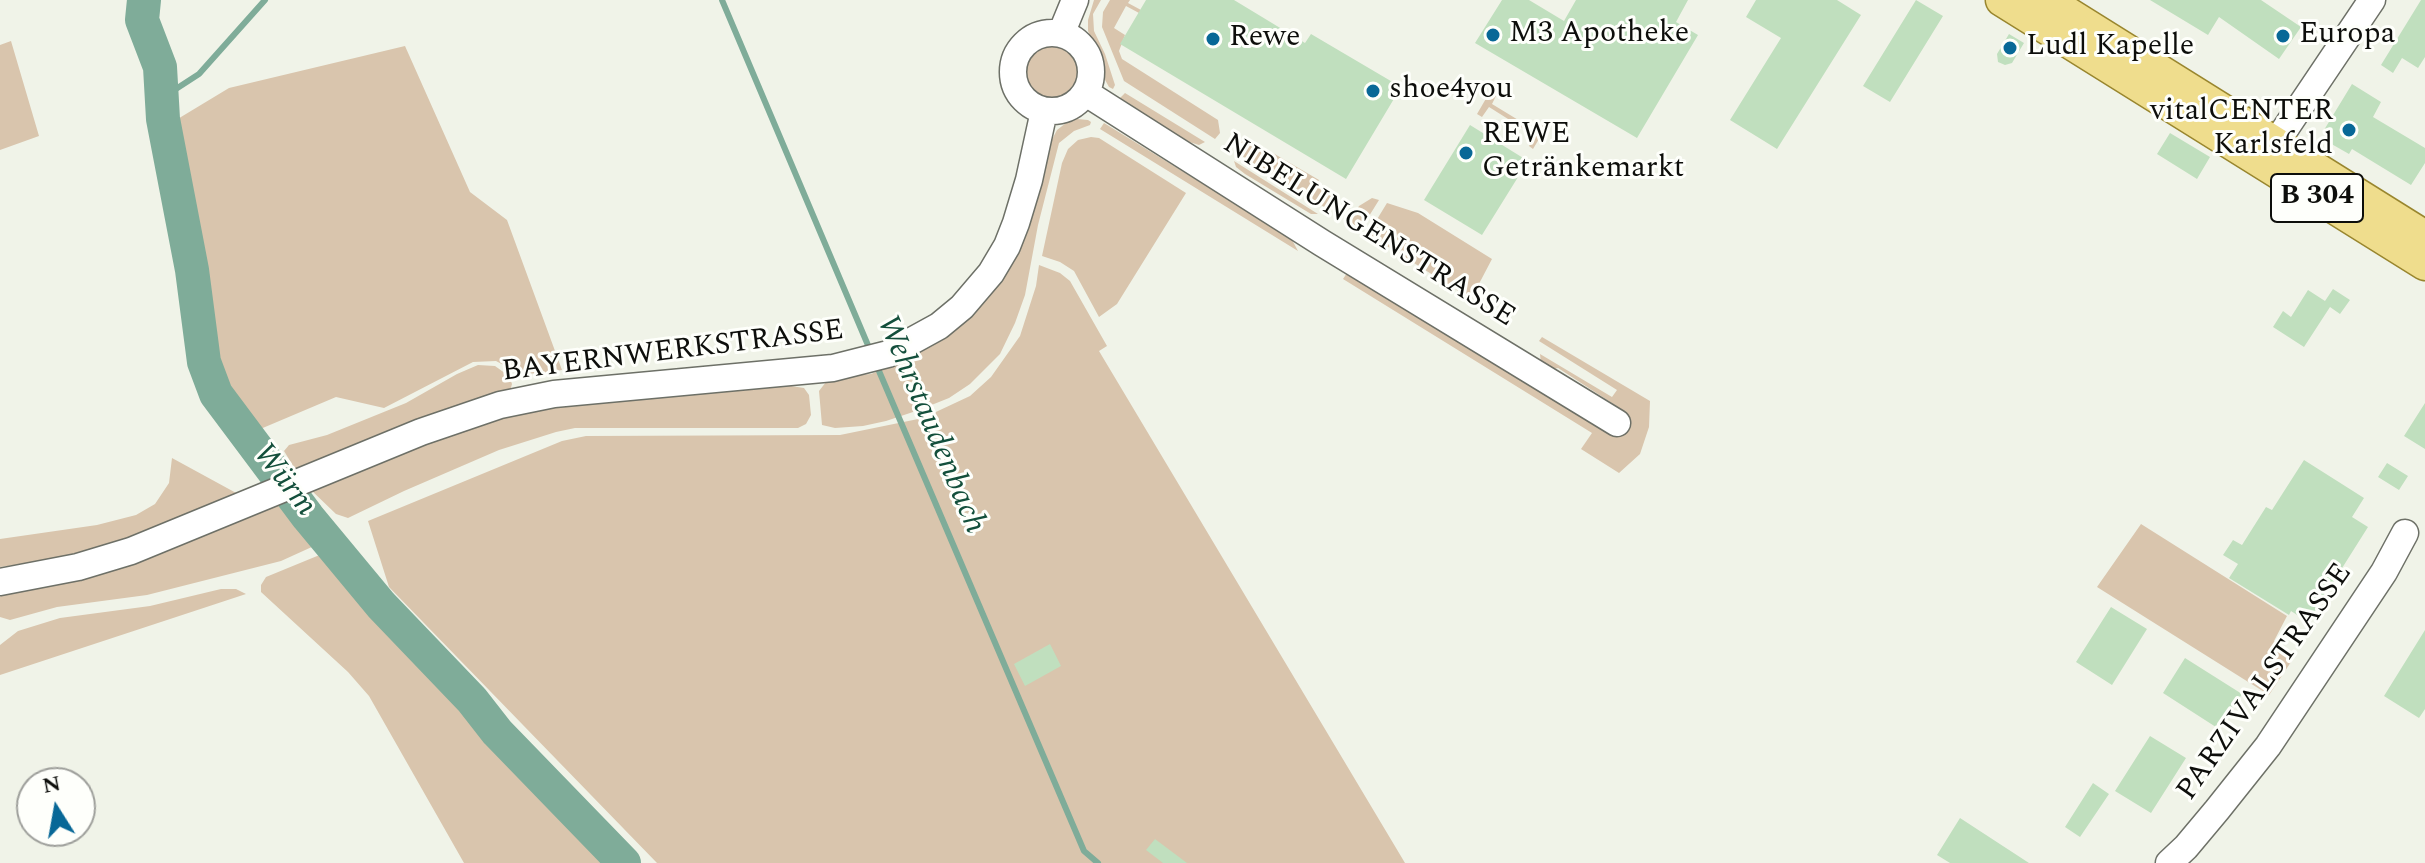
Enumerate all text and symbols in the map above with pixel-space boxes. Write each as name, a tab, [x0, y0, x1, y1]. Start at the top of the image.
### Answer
place label: M3 Apotheke	[1509, 17, 1689, 53]
place label: Europa	[2299, 18, 2395, 54]
place label: Rewe	[1229, 21, 1300, 57]
marker: M3 Apotheke	[1484, 26, 1502, 44]
marker: Europa	[2274, 27, 2292, 45]
marker: Rewe	[1204, 30, 1222, 48]
place label: Ludl Kapelle	[2026, 30, 2194, 66]
marker: Ludl Kapelle	[2001, 39, 2019, 57]
place label: shoe4you	[1389, 73, 1513, 109]
marker: shoe4you	[1364, 82, 1382, 100]
place label: vitalCENTER Karlsfeld	[2150, 95, 2333, 166]
place label: REWE Getränkemarkt	[1482, 118, 1684, 188]
marker: vitalCENTER Karlsfeld	[2340, 121, 2358, 139]
street label: NIBELUNGENSTRASSE	[1215, 127, 1521, 337]
marker: REWE Getränkemarkt	[1457, 144, 1475, 162]
road number: B 304	[2271, 174, 2363, 222]
water label: Wehrstaudenbach	[866, 310, 992, 540]
street label: BAYERNWERKSTRASSE	[500, 314, 846, 392]
water label: Würm	[243, 437, 323, 525]
street label: PARZIVALSTRASSE	[2171, 558, 2361, 808]
north arrow	[16, 767, 96, 847]
text: N	[40, 767, 64, 803]

